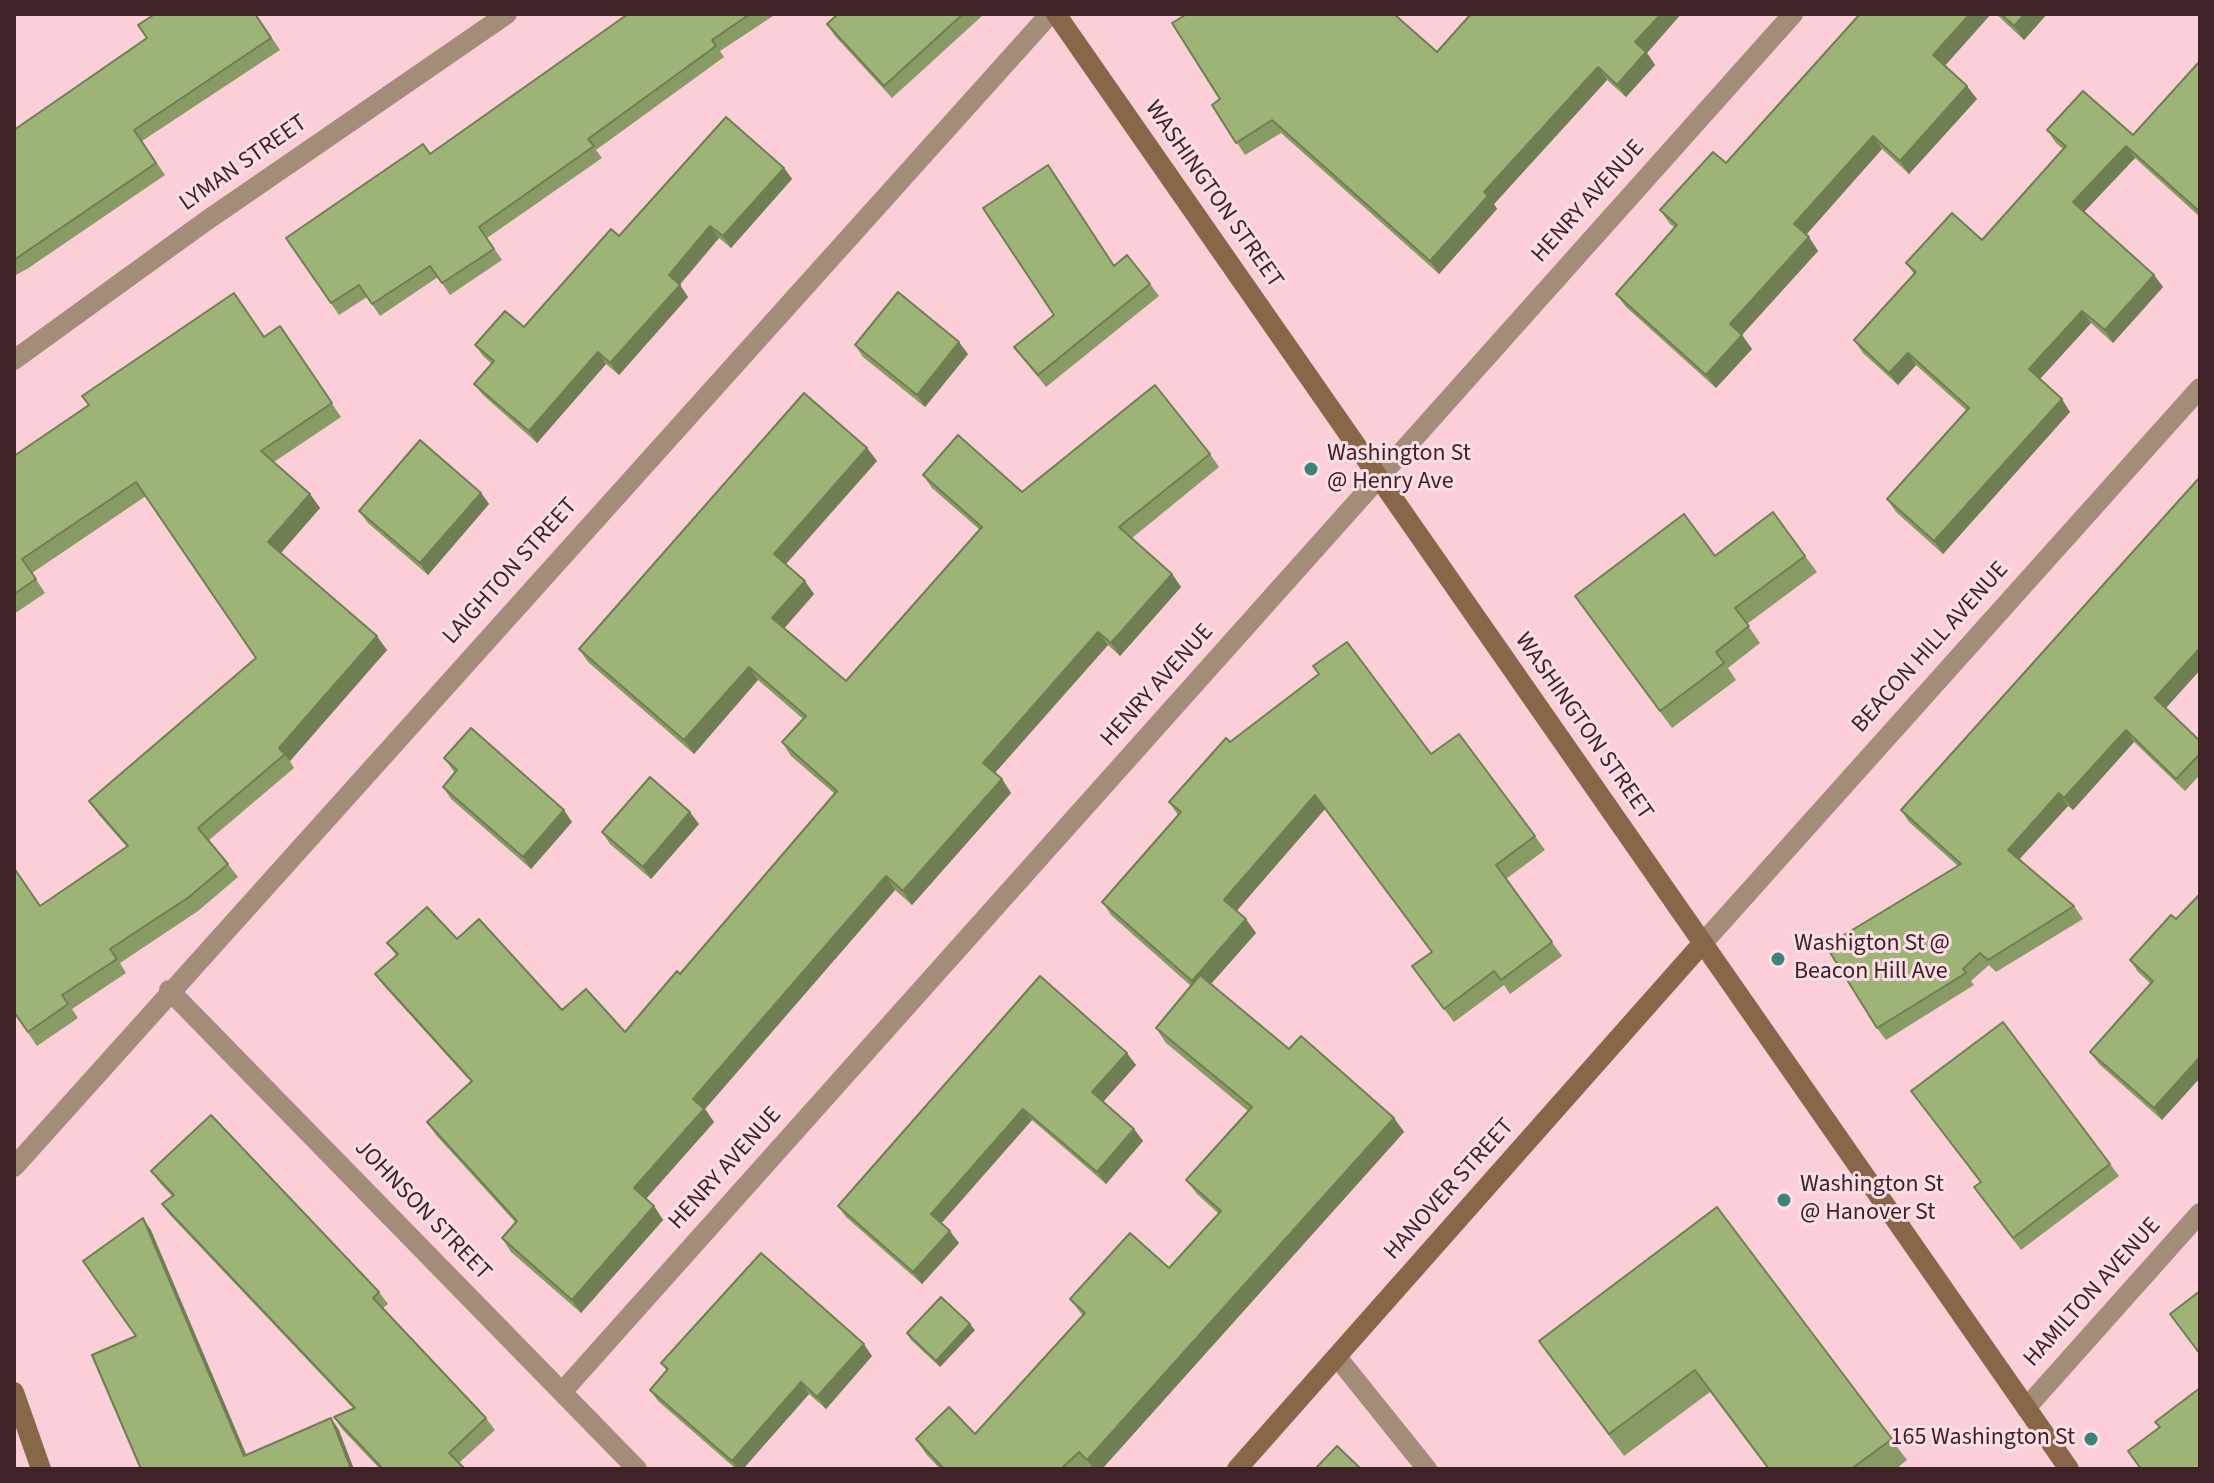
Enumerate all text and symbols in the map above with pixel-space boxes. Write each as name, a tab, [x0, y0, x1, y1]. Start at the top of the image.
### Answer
street label: WASHINGTON STREET	[1138, 96, 1288, 294]
street label: LYMAN STREET	[175, 109, 313, 219]
street label: HENRY AVENUE	[1526, 135, 1652, 269]
place label: Washington St @ Henry Ave	[1327, 441, 1471, 497]
marker: Washington St @ Henry Ave	[1302, 460, 1320, 478]
street label: LAIGHTON STREET	[438, 493, 584, 651]
street label: BEACON HILL AVENUE	[1847, 557, 2015, 739]
street label: HENRY AVENUE	[1095, 619, 1221, 753]
street label: WASHINGTON STREET	[1508, 628, 1658, 826]
place label: Washigton St @ Beacon Hill Ave	[1794, 931, 1950, 987]
marker: Washigton St @ Beacon Hill Ave	[1769, 950, 1787, 968]
street label: HENRY AVENUE	[663, 1102, 789, 1236]
street label: HANOVER STREET	[1379, 1113, 1521, 1267]
street label: JOHNSON STREET	[347, 1135, 497, 1287]
place label: Washington St @ Hanover St	[1800, 1172, 1944, 1228]
marker: Washington St @ Hanover St	[1775, 1191, 1793, 1209]
street label: HAMILTON AVENUE	[2018, 1212, 2168, 1374]
place label: 165 Washington St	[1891, 1425, 2075, 1453]
marker: 165 Washington St	[2082, 1430, 2100, 1448]

